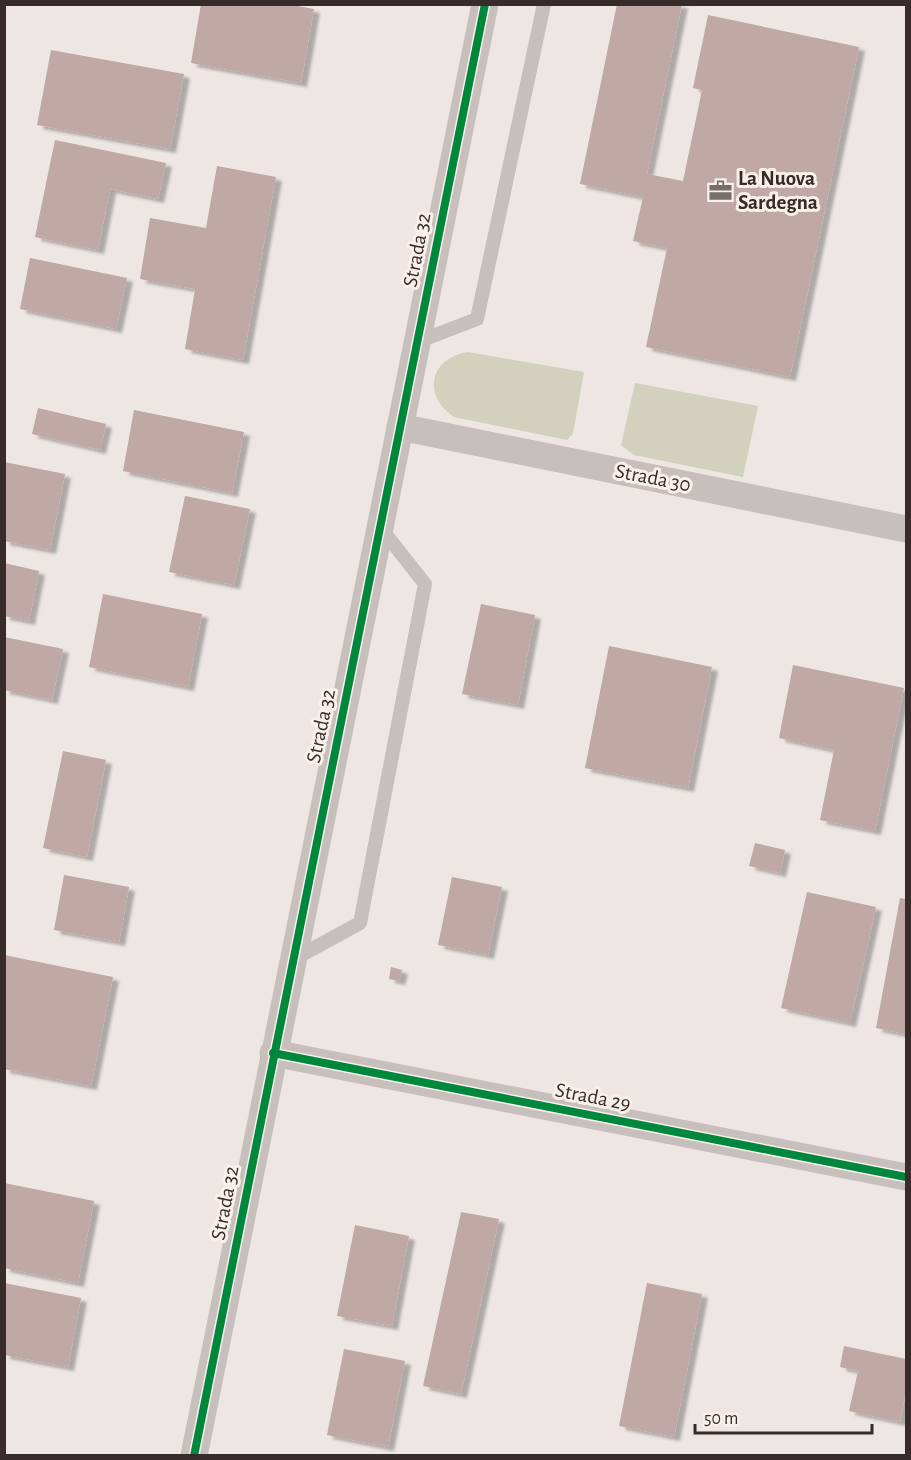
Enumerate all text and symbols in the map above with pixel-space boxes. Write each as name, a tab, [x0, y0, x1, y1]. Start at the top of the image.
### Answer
place label: La Nuova Sardegna	[738, 168, 818, 213]
office icon: La Nuova Sardegna	[707, 177, 733, 203]
street label: Strada 32	[400, 211, 434, 289]
street label: Strada 30	[613, 460, 693, 496]
street label: Strada 32	[303, 687, 339, 765]
street label: Strada 29	[554, 1079, 632, 1115]
street label: Strada 32	[208, 1164, 242, 1242]
scale bar	[695, 1397, 872, 1435]
text: 50 m	[704, 1410, 738, 1428]

